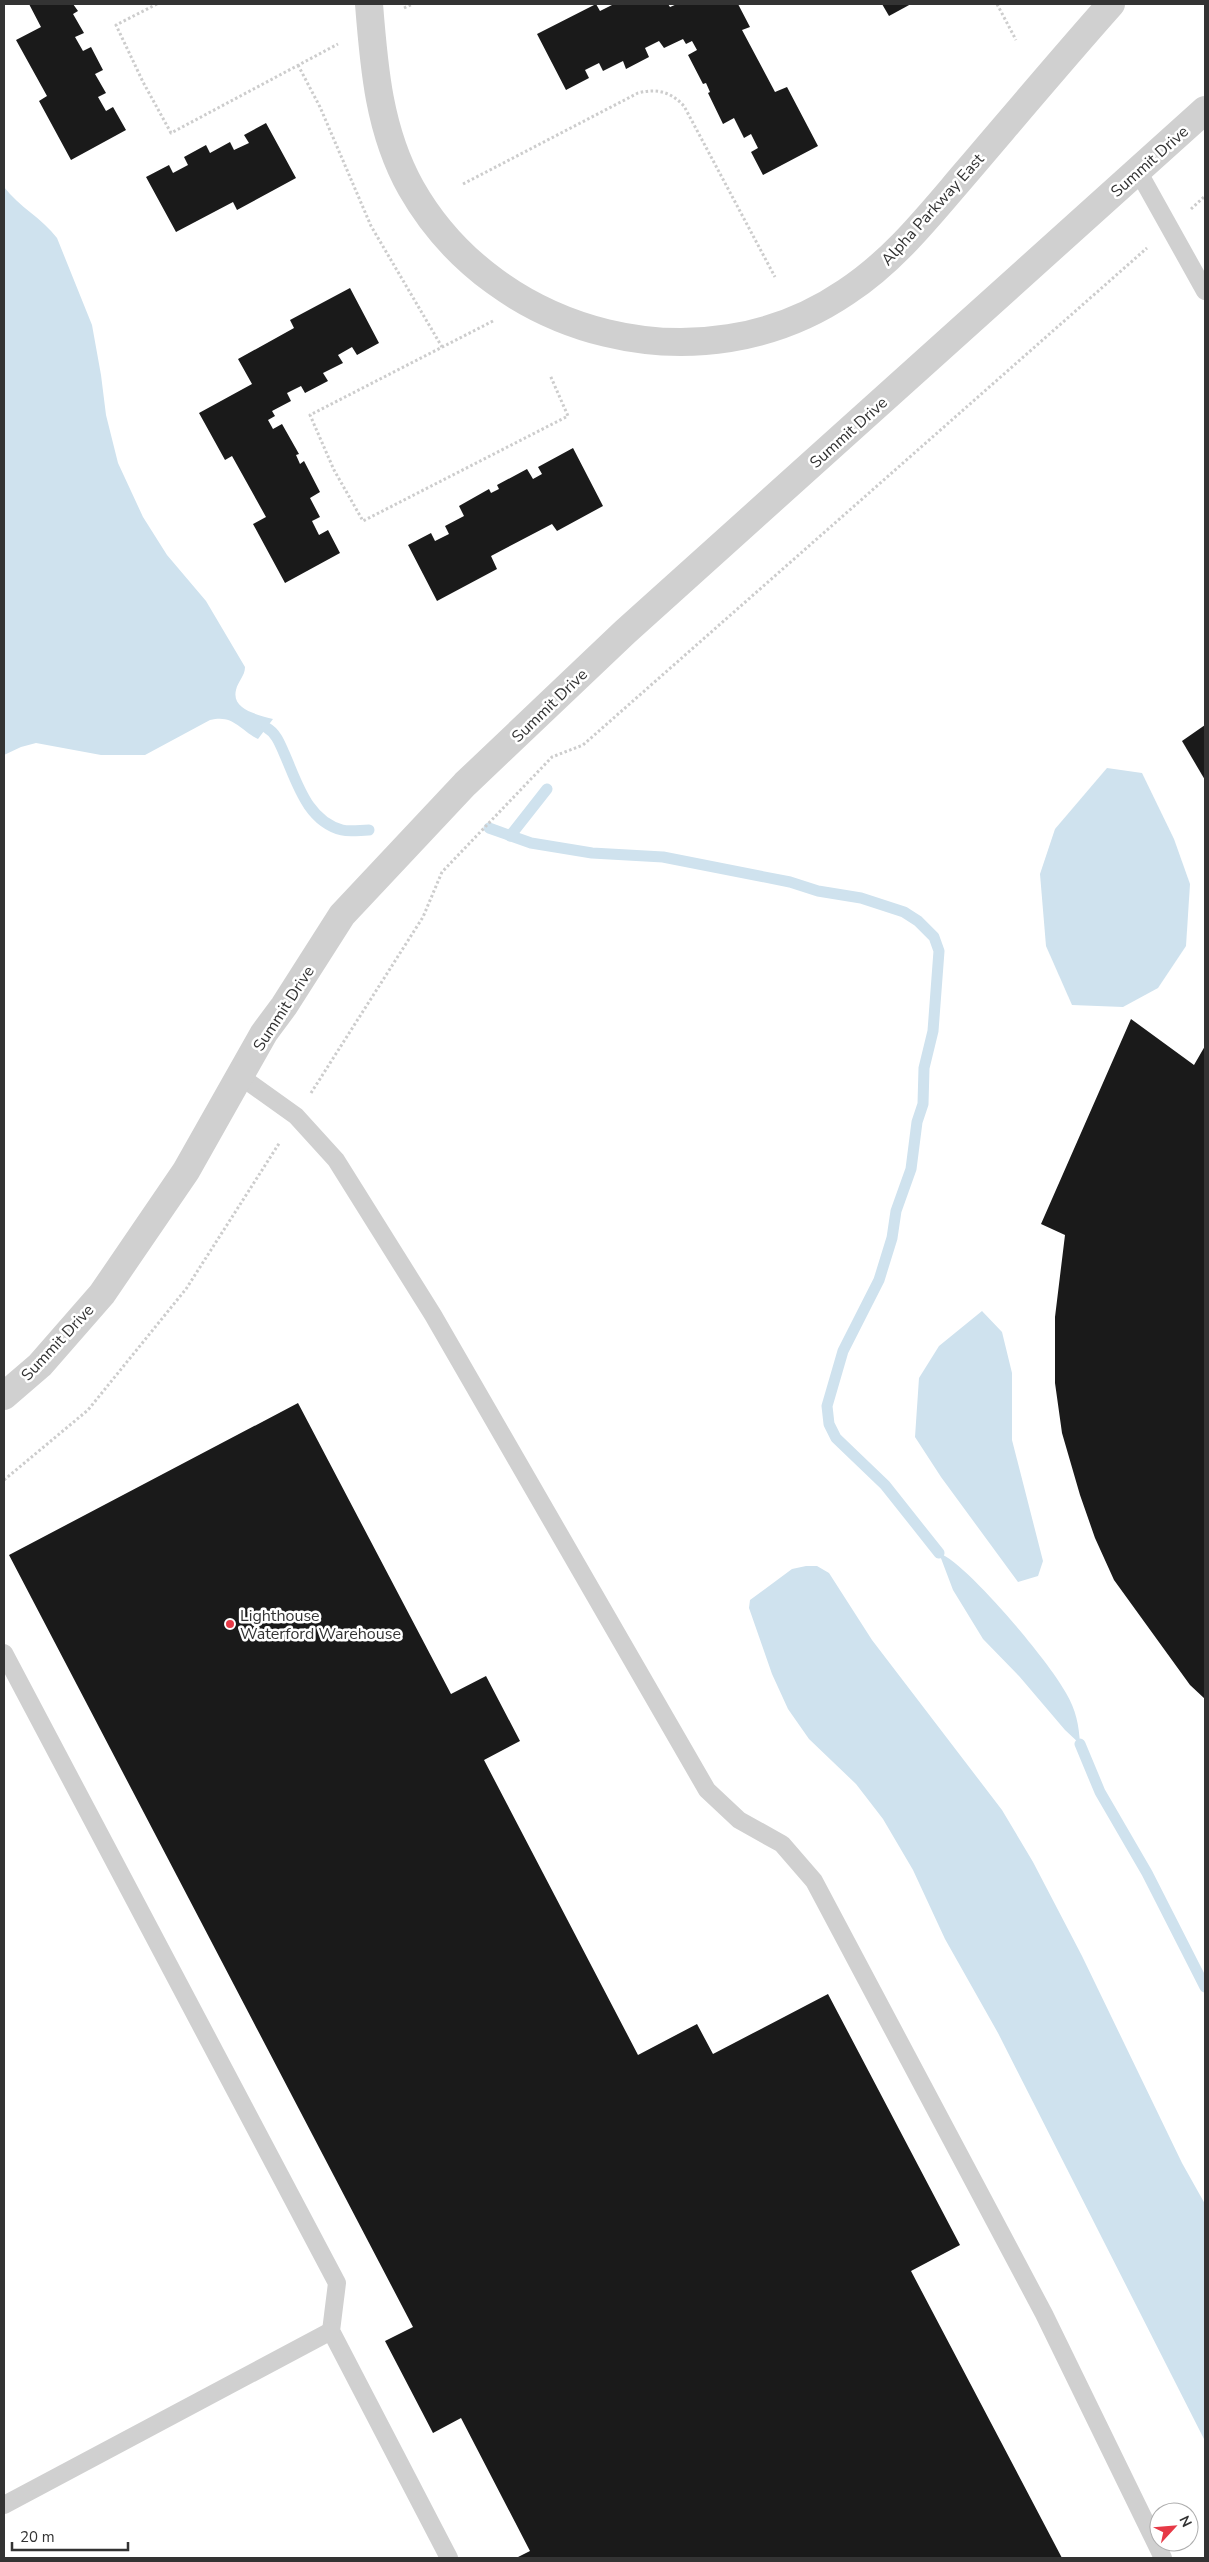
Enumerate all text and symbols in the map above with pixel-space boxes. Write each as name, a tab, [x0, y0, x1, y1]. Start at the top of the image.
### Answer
street label: Summit Drive	[1106, 121, 1193, 203]
street label: Alpha Parkway East	[876, 148, 989, 271]
street label: Summit Drive	[805, 392, 892, 474]
street label: Summit Drive	[507, 664, 592, 748]
street label: Summit Drive	[248, 962, 320, 1055]
street label: Summit Drive	[16, 1299, 99, 1386]
place label: Lighthouse Waterford Warehouse	[240, 1605, 401, 1645]
marker: Lighthouse Waterford Warehouse	[224, 1618, 236, 1630]
north arrow	[1149, 2502, 1199, 2552]
text: N	[1174, 2513, 1196, 2530]
scale bar	[12, 2520, 129, 2552]
text: 20 m	[20, 2527, 55, 2547]

